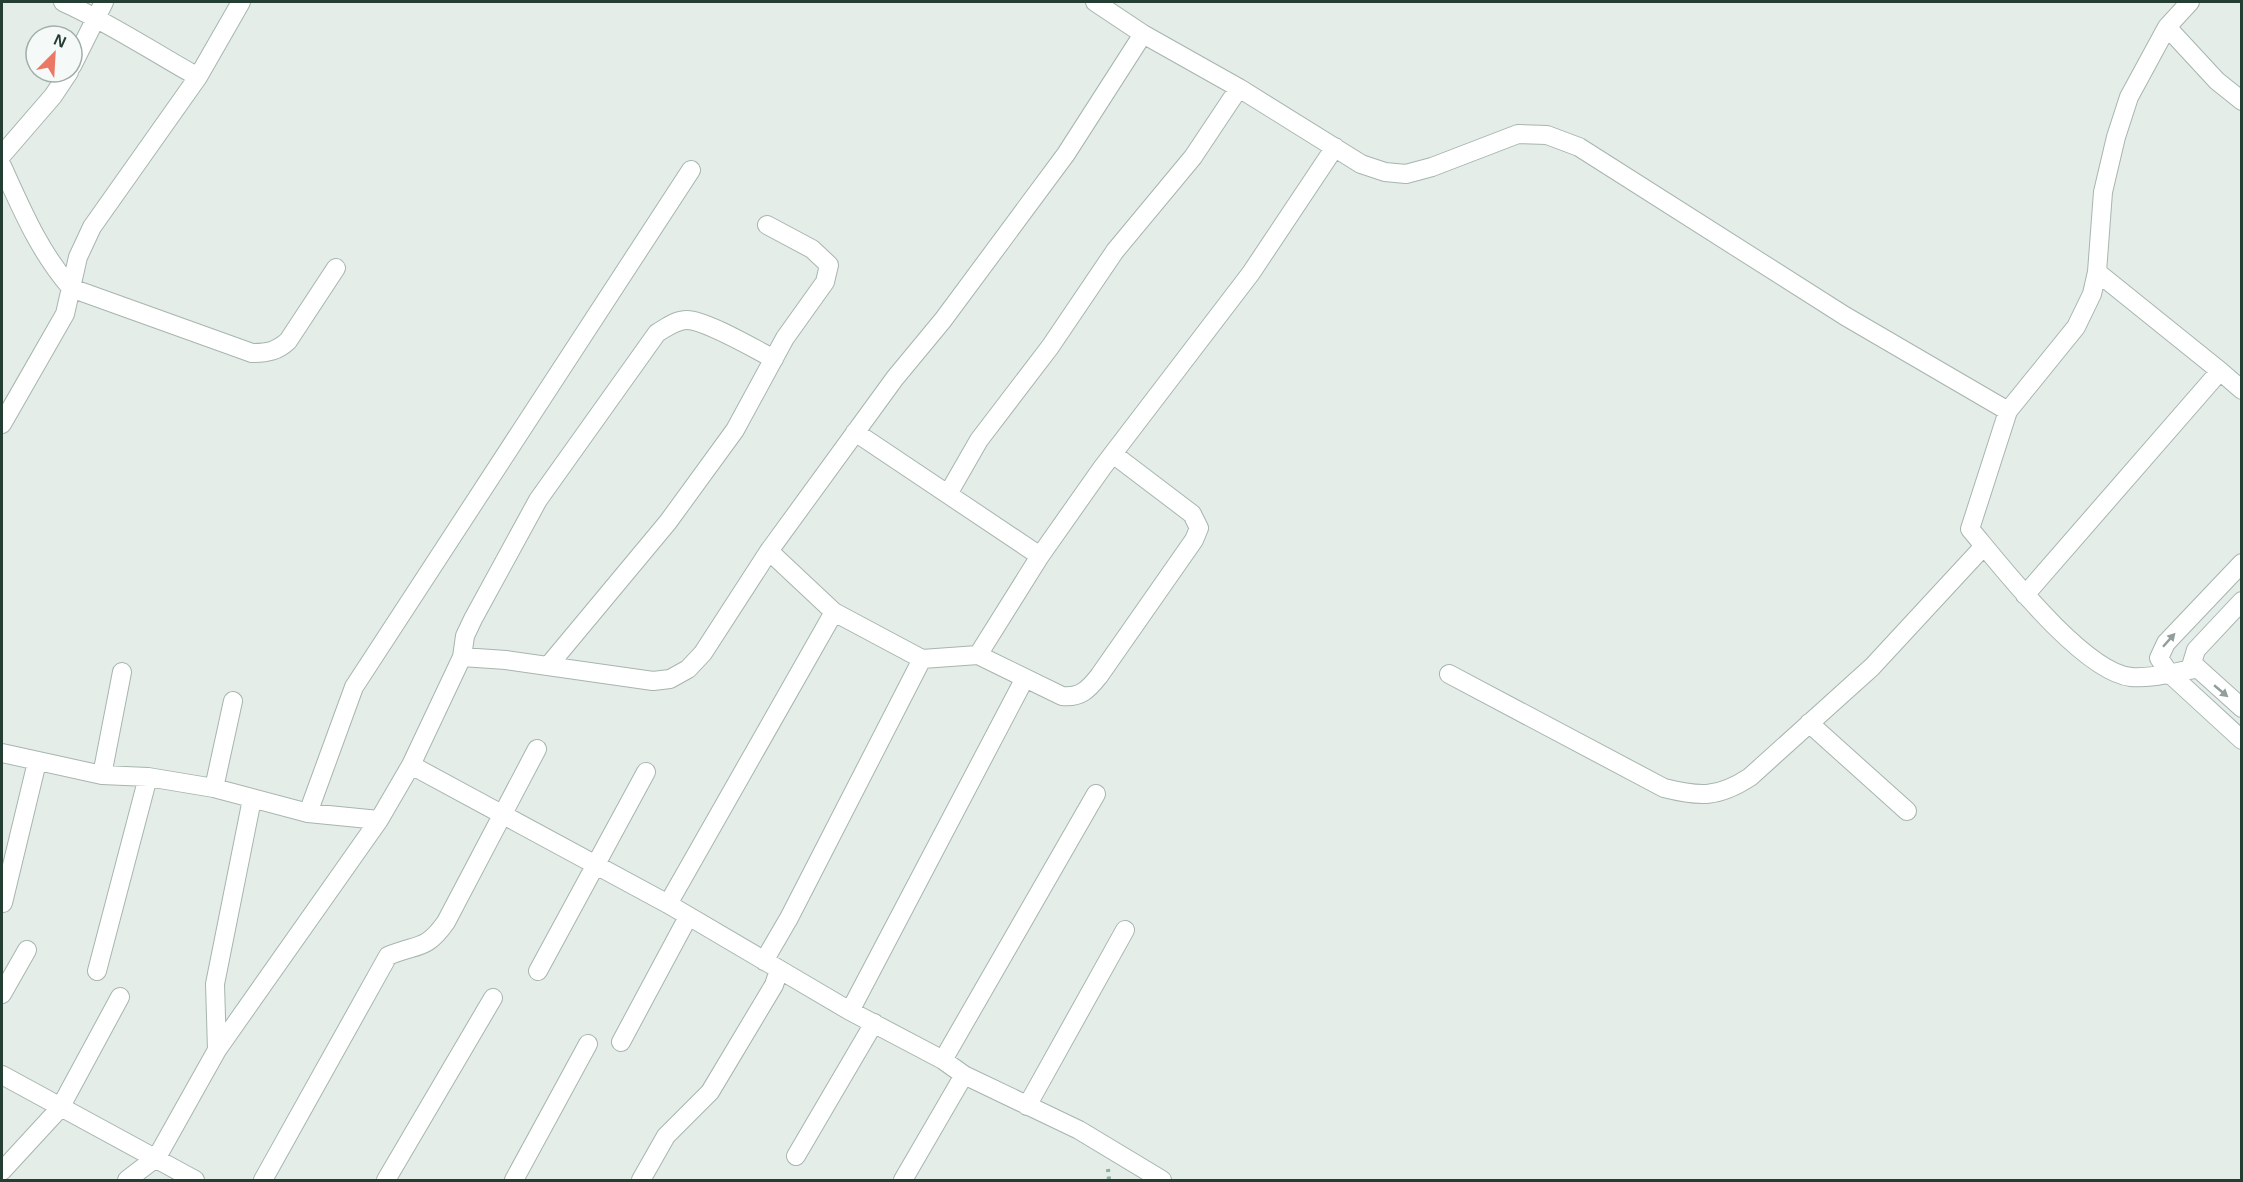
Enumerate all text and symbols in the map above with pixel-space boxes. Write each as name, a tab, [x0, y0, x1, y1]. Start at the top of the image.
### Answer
north arrow	[24, 24, 84, 84]
text: N	[51, 31, 69, 51]
one-way arrow	[2162, 633, 2176, 647]
one-way arrow	[2213, 684, 2228, 697]

